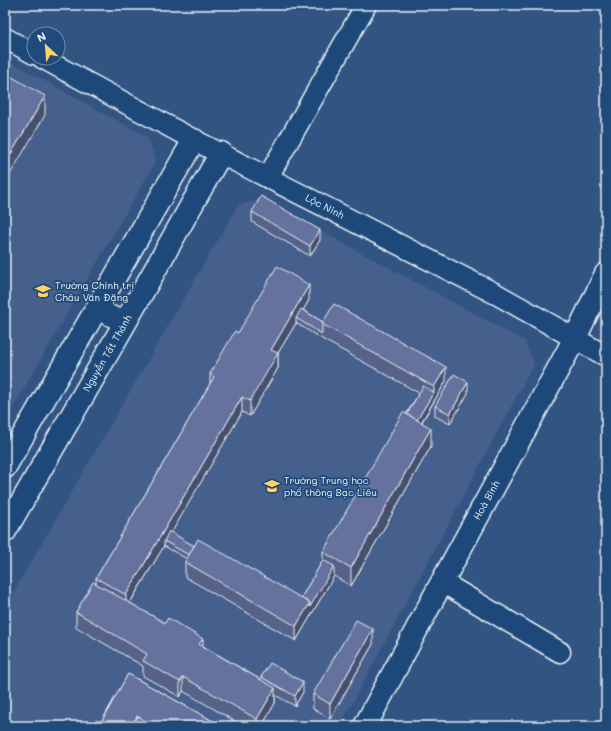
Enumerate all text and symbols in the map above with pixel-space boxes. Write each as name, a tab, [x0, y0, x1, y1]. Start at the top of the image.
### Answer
north arrow	[26, 26, 66, 66]
text: N	[34, 28, 48, 45]
street label: Lộc Ninh	[303, 190, 347, 222]
place label: Trường Chính trị Châu Văn Đặng	[55, 278, 134, 304]
school or university icon: Trường Chính trị Châu Văn Đặng	[34, 282, 52, 300]
street label: Nguyễn Tất Thành	[79, 312, 135, 394]
place label: Trường Trung học phổ thông Bạc Liêu	[284, 473, 377, 499]
school or university icon: Trường Trung học phổ thông Bạc Liêu	[263, 477, 281, 495]
street label: Hoà Bình	[469, 477, 503, 522]

